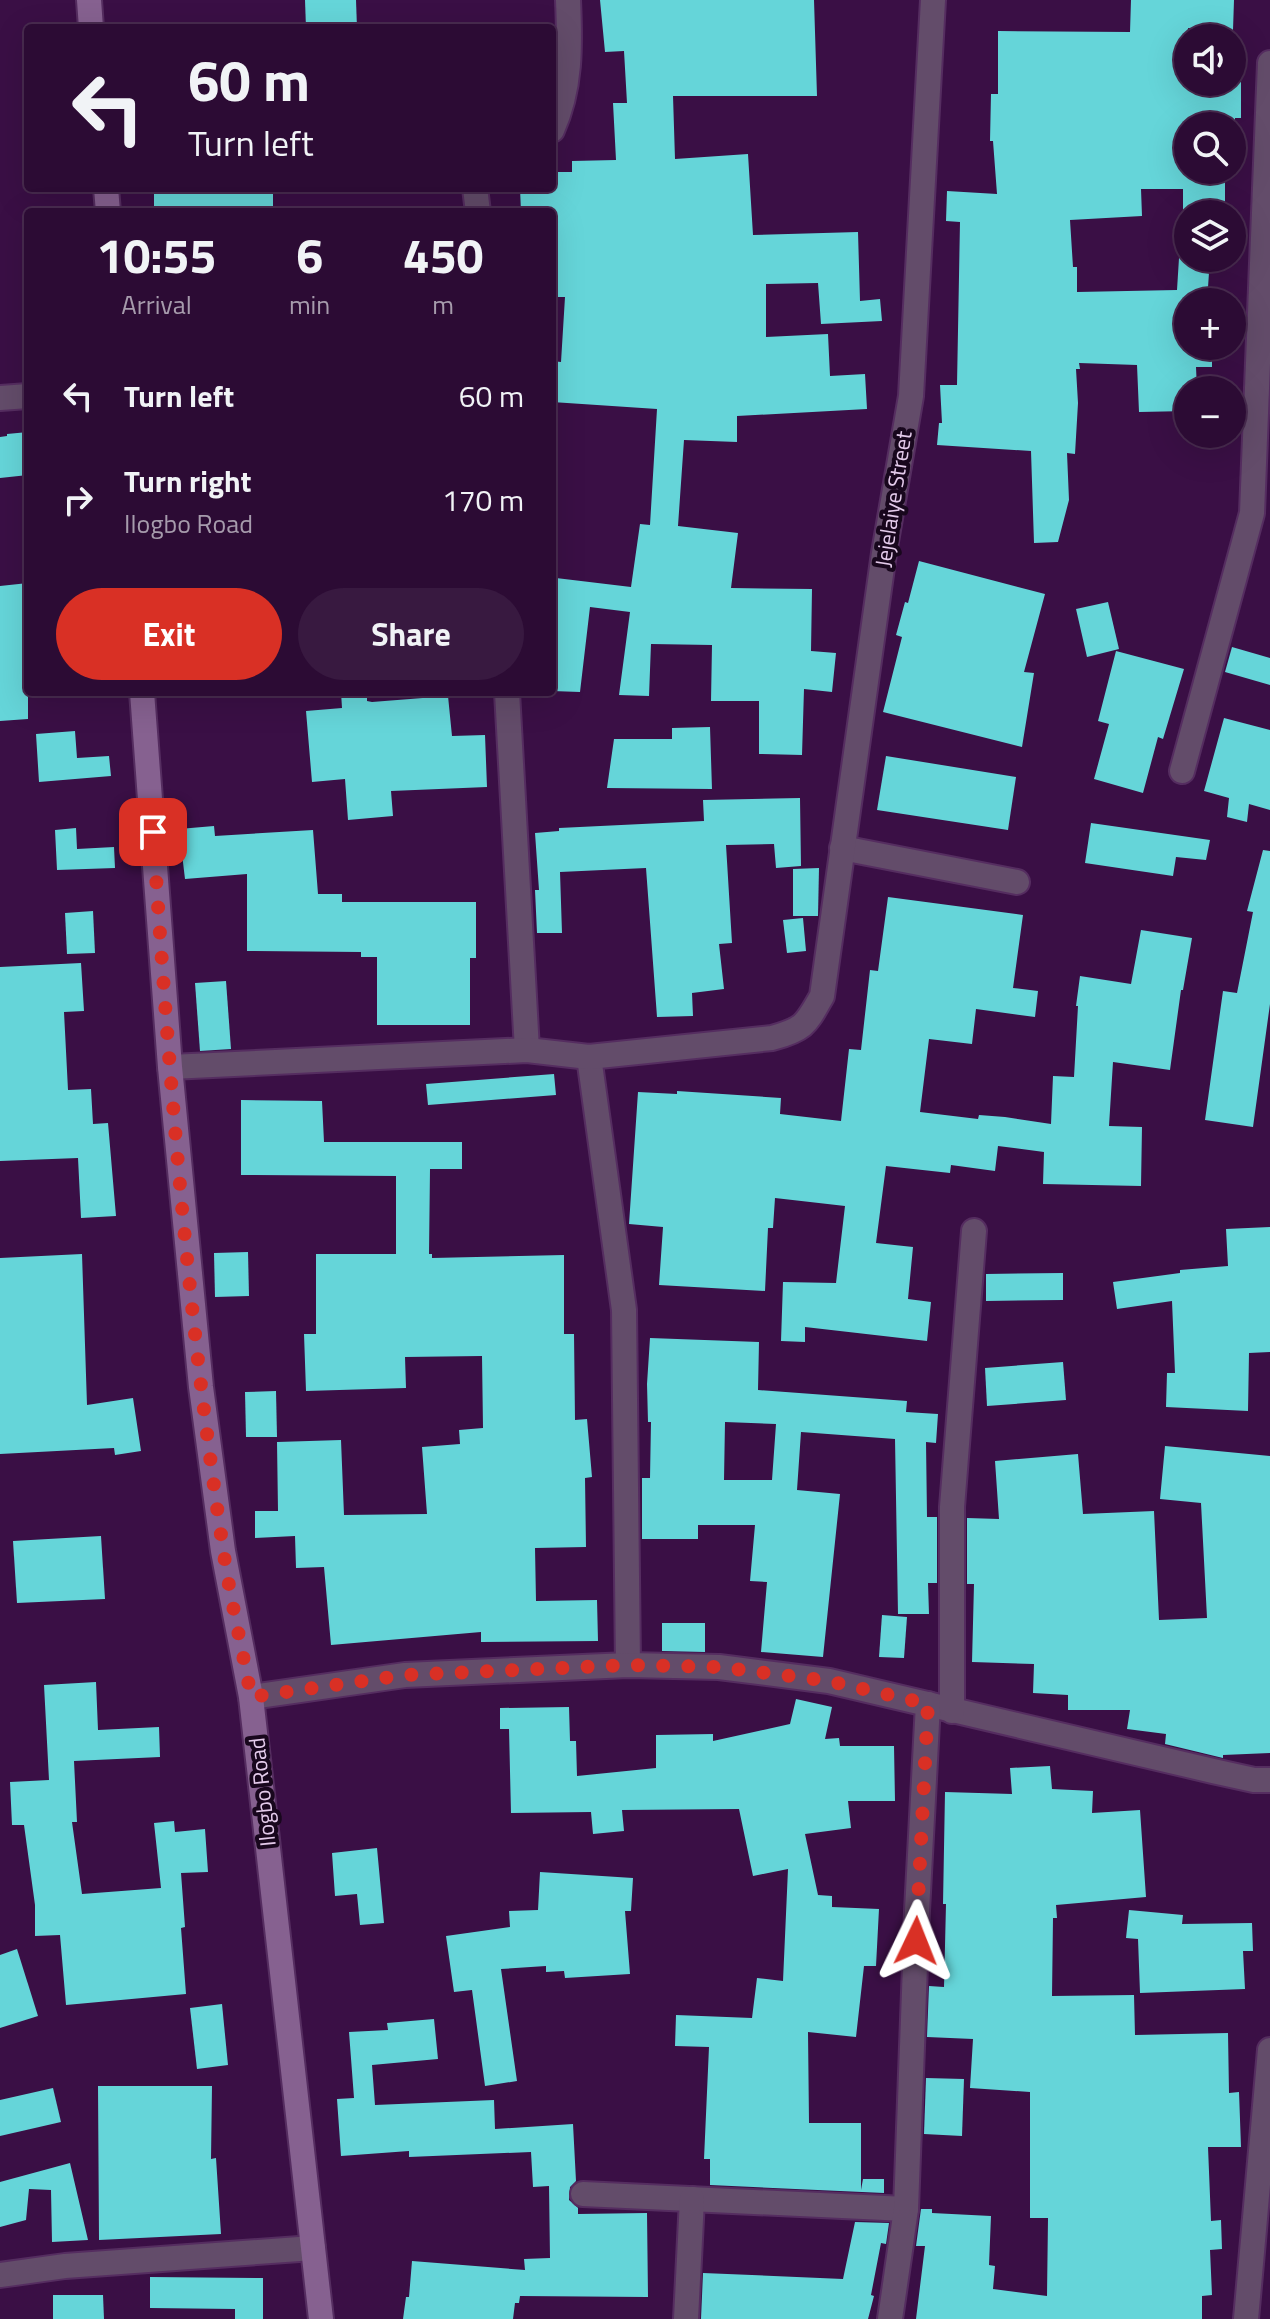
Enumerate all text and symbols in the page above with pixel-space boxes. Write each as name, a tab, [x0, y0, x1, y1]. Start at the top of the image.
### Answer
map controls	[1174, 24, 1246, 448]
button: sound	[1174, 24, 1246, 96]
text: 60 m	[188, 38, 310, 123]
icon: left	[56, 56, 160, 160]
button: search	[1174, 112, 1246, 184]
text: Turn left	[188, 115, 314, 170]
button: layers	[1174, 200, 1246, 272]
text: 10:55	[97, 219, 216, 292]
text: 6	[296, 219, 323, 292]
text: 450	[403, 219, 483, 292]
text: Arrival	[121, 285, 192, 324]
text: min	[289, 285, 330, 324]
text: m	[432, 285, 454, 324]
button: +	[1174, 288, 1246, 360]
text: Turn left	[124, 373, 234, 419]
text: 60 m	[459, 373, 524, 419]
icon: left	[56, 374, 100, 418]
button: −	[1174, 376, 1246, 448]
street label: Jejelaiye Street	[865, 428, 921, 569]
text: Turn right	[124, 458, 252, 504]
text: 170 m	[442, 477, 524, 523]
icon: right	[56, 478, 100, 522]
text: Ilogbo Road	[124, 504, 253, 543]
button: Exit	[56, 588, 282, 680]
button: Share	[298, 588, 524, 680]
pin	[119, 798, 187, 866]
icon: arrive	[131, 810, 175, 854]
street label: Ilogbo Road	[239, 1736, 285, 1848]
position arrow	[874, 1899, 958, 1983]

